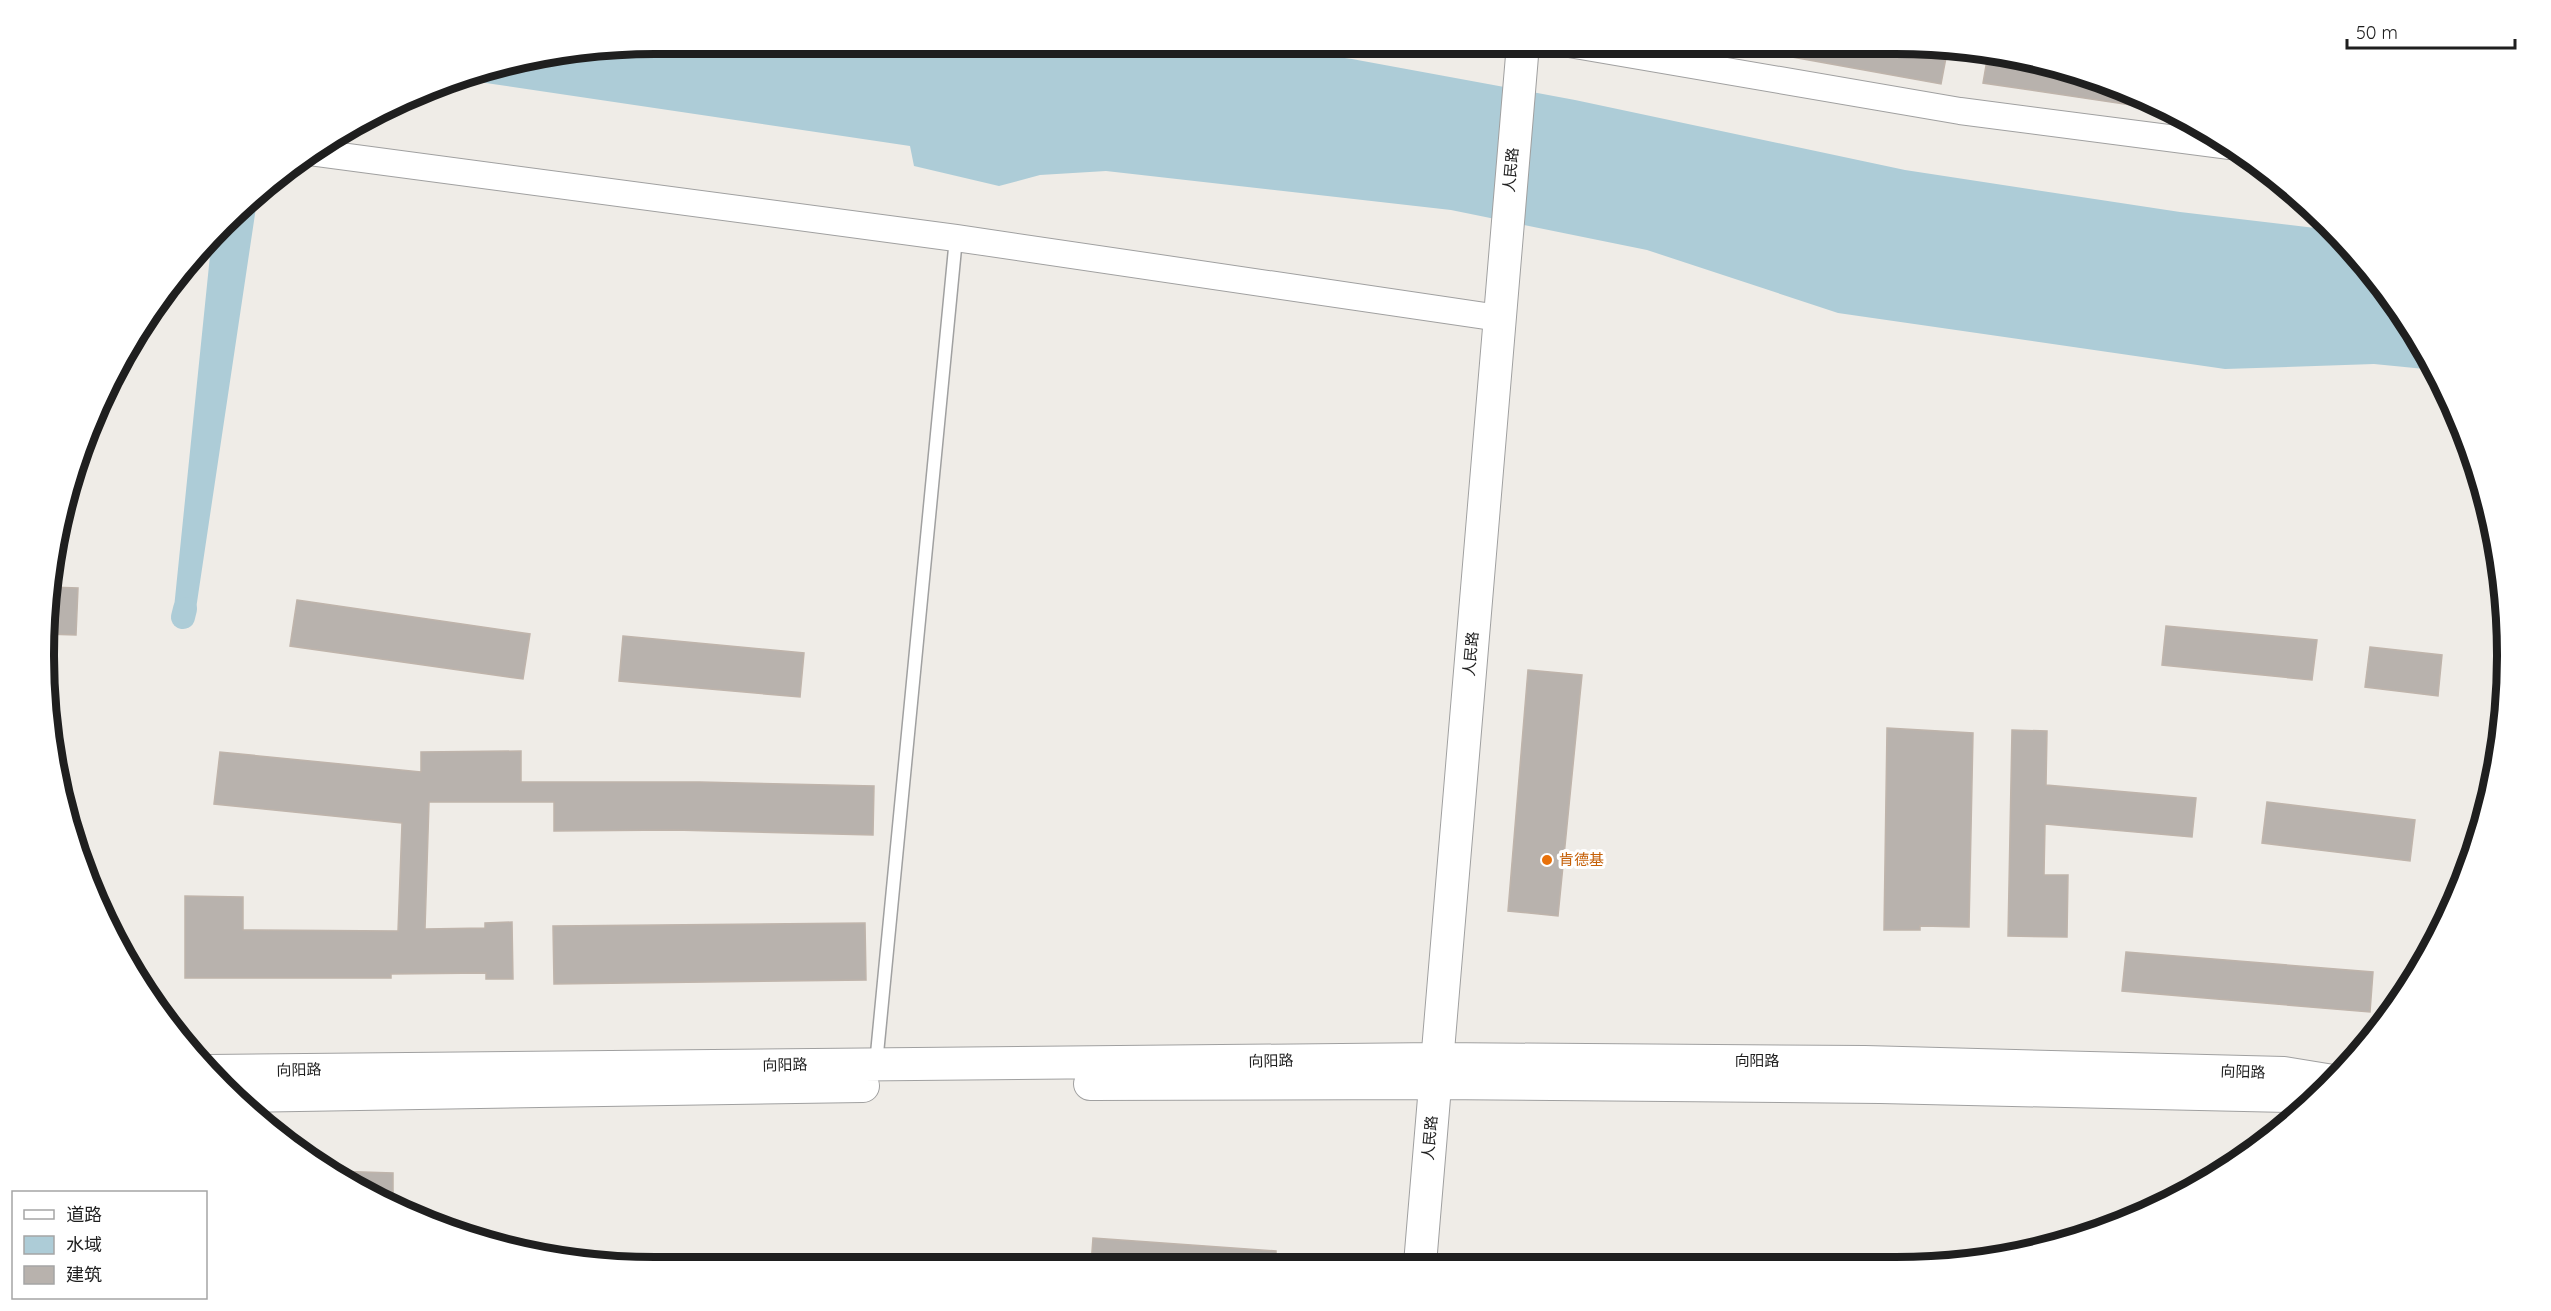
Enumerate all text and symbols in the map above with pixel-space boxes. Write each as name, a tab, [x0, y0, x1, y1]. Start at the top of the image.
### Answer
scale bar	[2347, 12, 2515, 50]
text: 50 m	[2356, 21, 2398, 44]
street label: 人民路	[1499, 147, 1522, 193]
street label: 人民路	[1459, 631, 1482, 677]
place label: 肯德基	[1559, 850, 1604, 869]
marker: 肯德基	[1540, 853, 1554, 867]
street label: 向阳路	[1248, 1051, 1294, 1070]
street label: 向阳路	[1734, 1051, 1780, 1070]
street label: 向阳路	[762, 1055, 808, 1074]
street label: 向阳路	[276, 1060, 322, 1079]
street label: 向阳路	[2220, 1061, 2266, 1082]
street label: 人民路	[1418, 1115, 1441, 1161]
legend	[12, 1191, 207, 1299]
text: 道路	[66, 1203, 102, 1226]
text: 水域	[66, 1233, 102, 1256]
text: 建筑	[66, 1263, 102, 1286]

